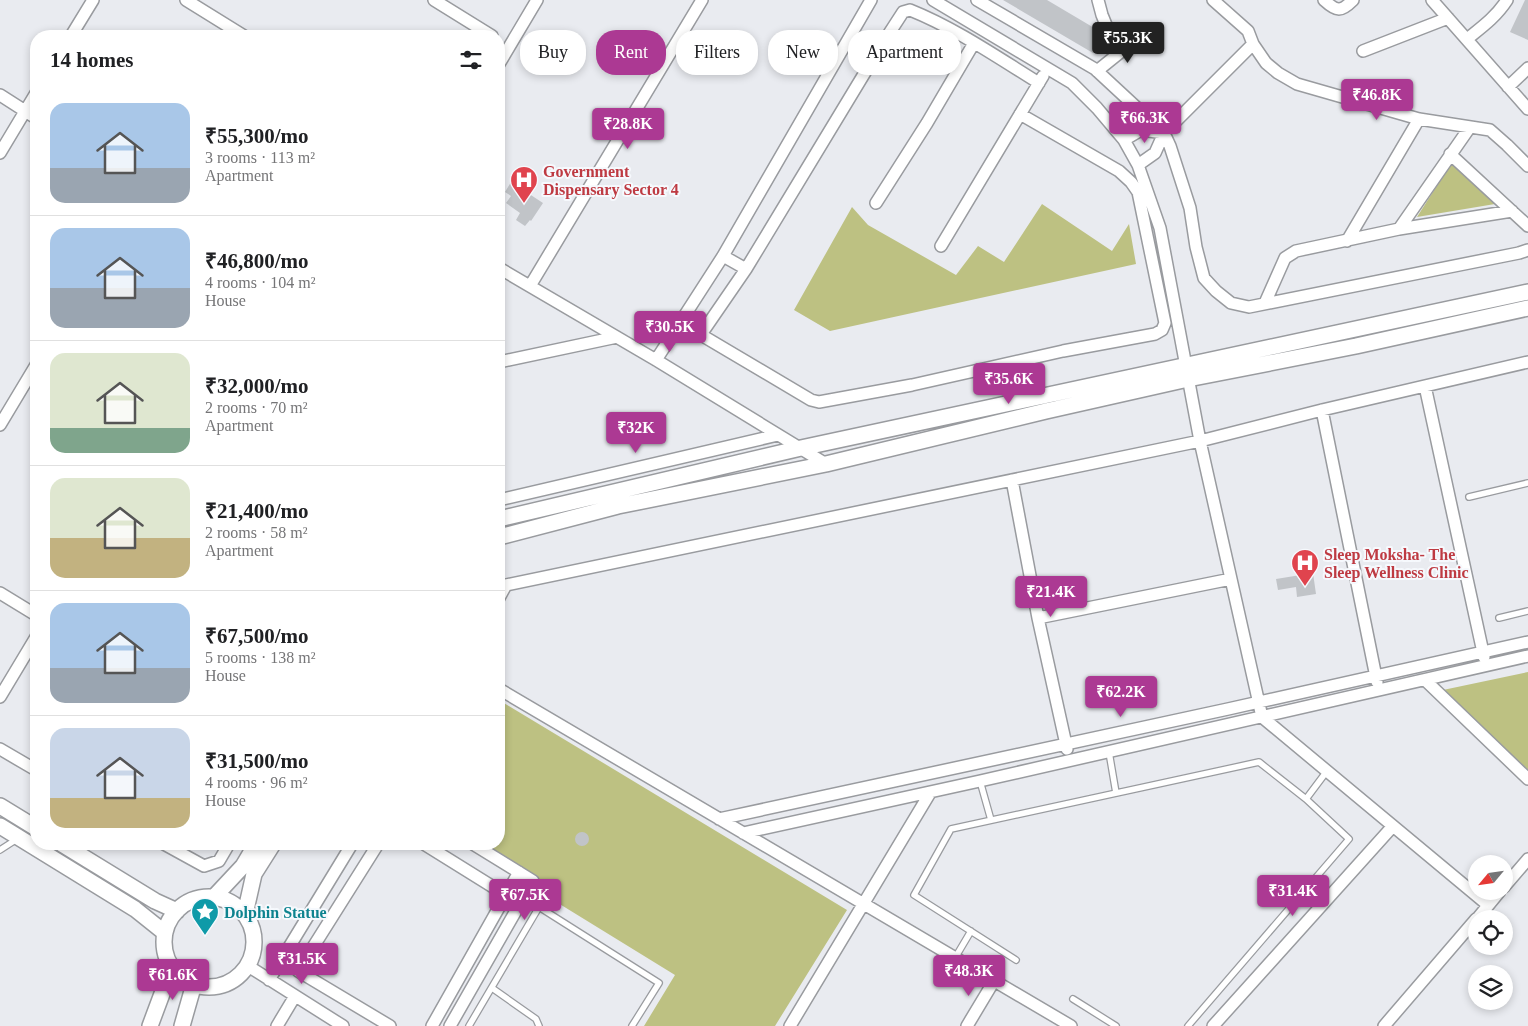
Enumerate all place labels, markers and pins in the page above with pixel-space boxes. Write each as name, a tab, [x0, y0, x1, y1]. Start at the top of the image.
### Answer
pin: ₹55.3K	[1087, 22, 1169, 64]
pin: ₹46.8K	[1336, 78, 1418, 121]
pin: ₹66.3K	[1104, 102, 1186, 144]
pin: ₹28.8K	[587, 108, 669, 150]
place label: Government Dispensary Sector 4	[543, 163, 679, 199]
hospital icon: Government Dispensary Sector 4	[509, 165, 539, 204]
pin: ₹30.5K	[629, 310, 711, 353]
pin: ₹35.6K	[968, 362, 1050, 405]
pin: ₹32K	[606, 412, 666, 454]
place label: Sleep Moksha- The Sleep Wellness Clinic	[1324, 546, 1469, 582]
hospital icon: Sleep Moksha- The Sleep Wellness Clinic	[1290, 548, 1320, 587]
pin: ₹21.4K	[1010, 576, 1092, 618]
pin: ₹62.2K	[1080, 676, 1162, 718]
pin: ₹31.4K	[1252, 874, 1334, 917]
pin: ₹67.5K	[484, 878, 566, 921]
place icon: Dolphin Statue	[190, 897, 220, 936]
place label: Dolphin Statue	[224, 904, 327, 922]
pin: ₹31.5K	[261, 942, 343, 985]
pin: ₹48.3K	[928, 954, 1010, 997]
pin: ₹61.6K	[132, 958, 214, 1001]

